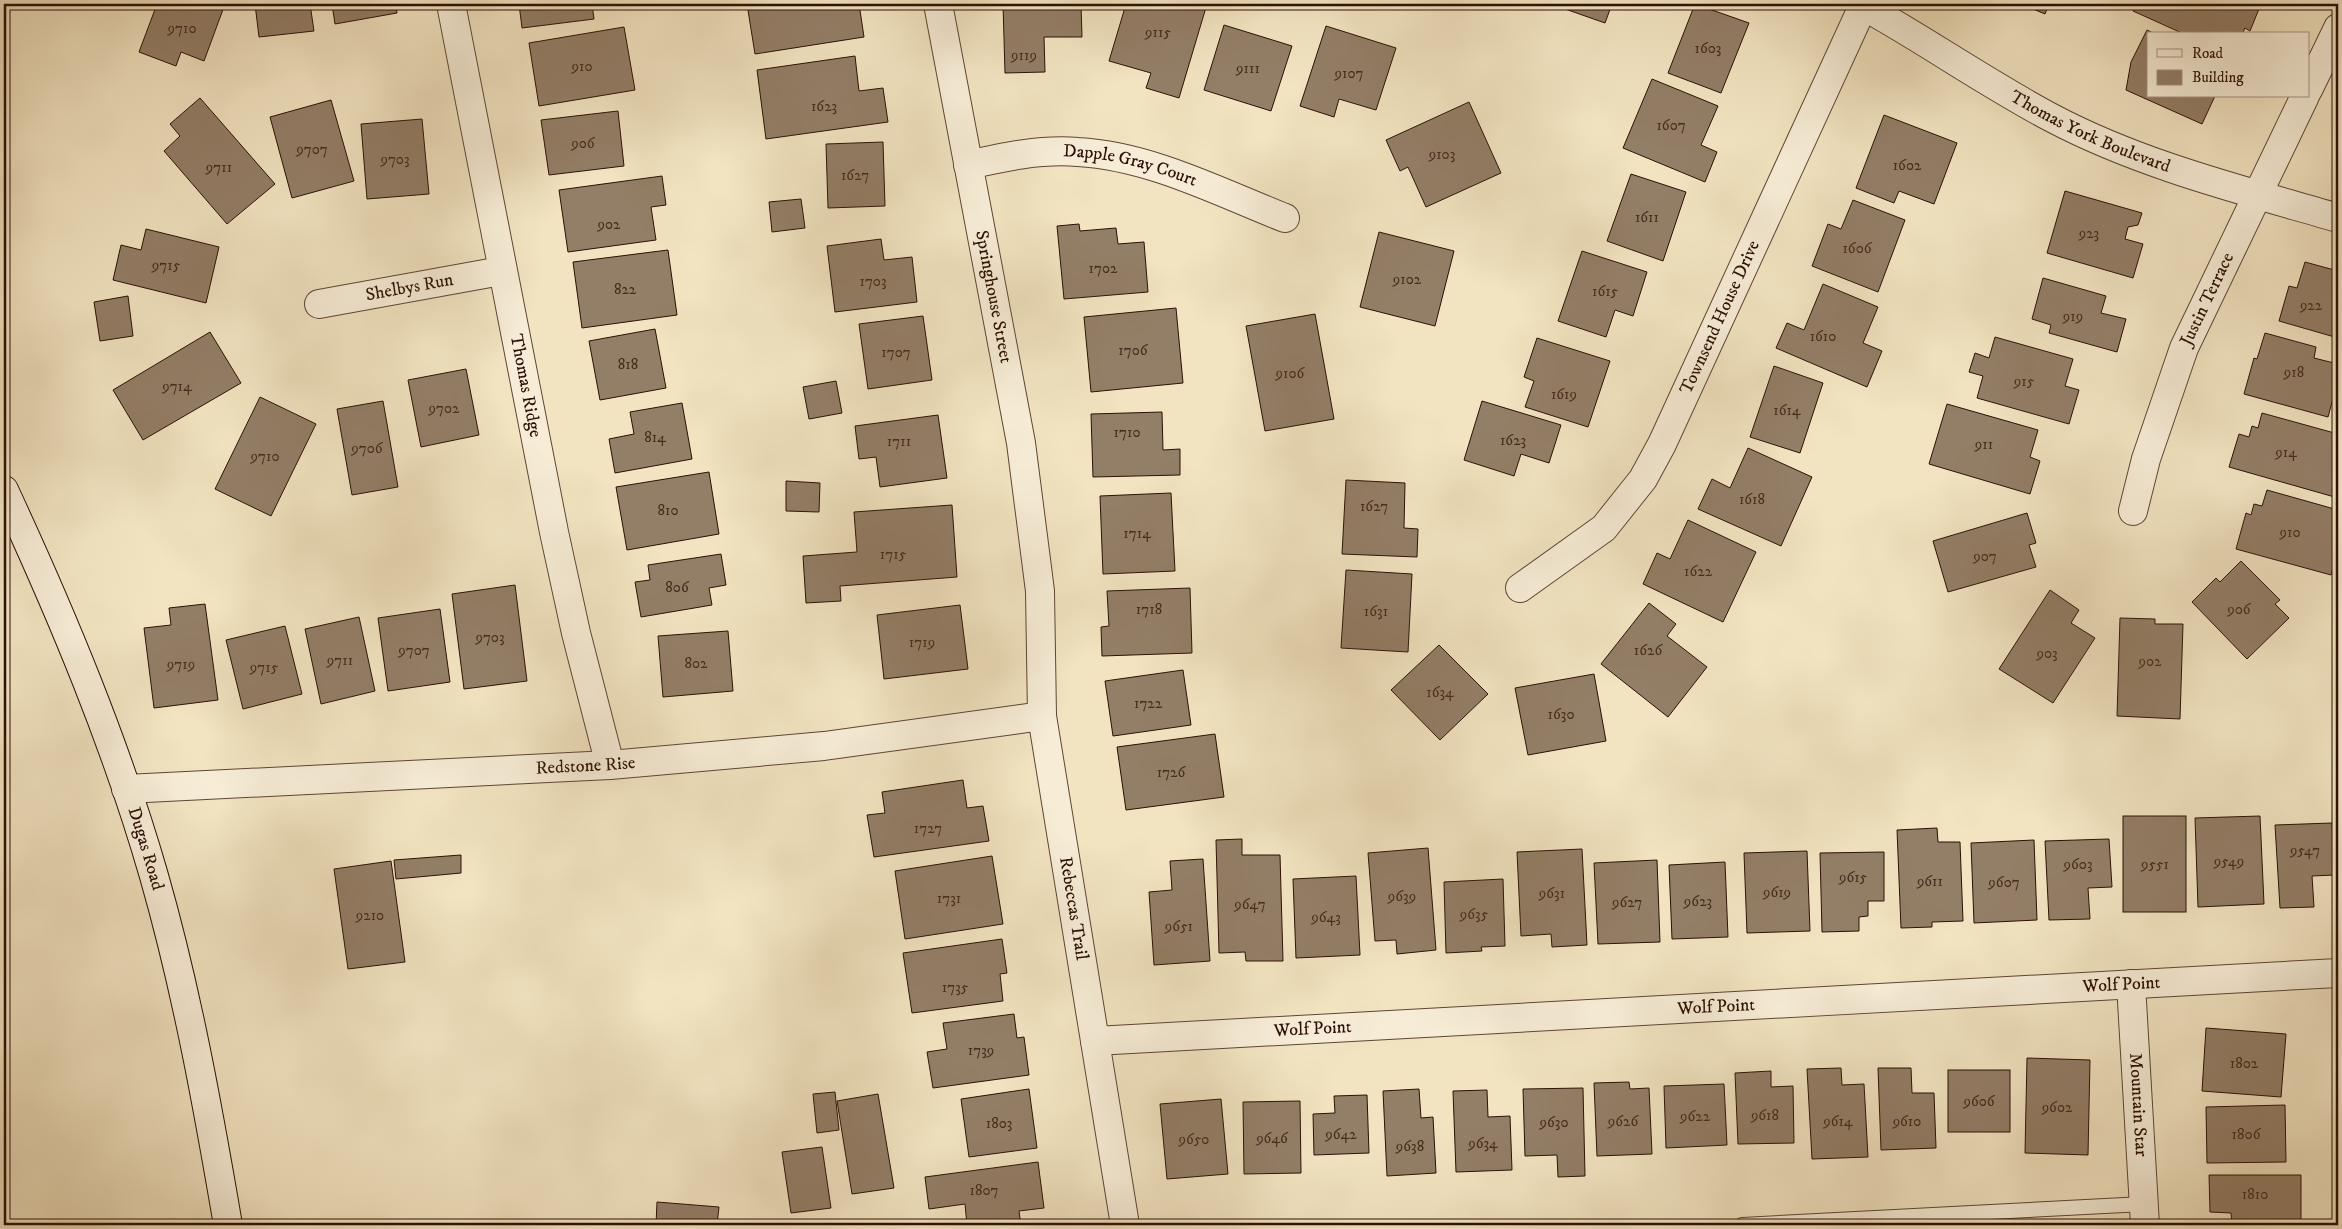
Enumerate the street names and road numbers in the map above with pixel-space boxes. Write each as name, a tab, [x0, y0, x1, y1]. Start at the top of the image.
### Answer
street label: Thomas York Boulevard	[2006, 86, 2173, 178]
street label: Dapple Gray Court	[1063, 140, 1200, 192]
street label: Springhouse Street	[970, 229, 1017, 365]
street label: Townsend House Drive	[1675, 237, 1765, 398]
street label: Justin Terrace	[2175, 249, 2239, 351]
street label: Shelbys Run	[364, 269, 456, 306]
street label: Thomas Ridge	[505, 332, 546, 439]
street label: Redstone Rise	[535, 752, 636, 780]
street label: Dugas Road	[122, 804, 169, 893]
street label: Rebeccas Trail	[1054, 855, 1093, 962]
street label: Wolf Point	[2081, 972, 2161, 998]
street label: Wolf Point	[1676, 994, 1756, 1020]
street label: Wolf Point	[1272, 1016, 1352, 1042]
street label: Mountain Star	[2124, 1052, 2152, 1158]

